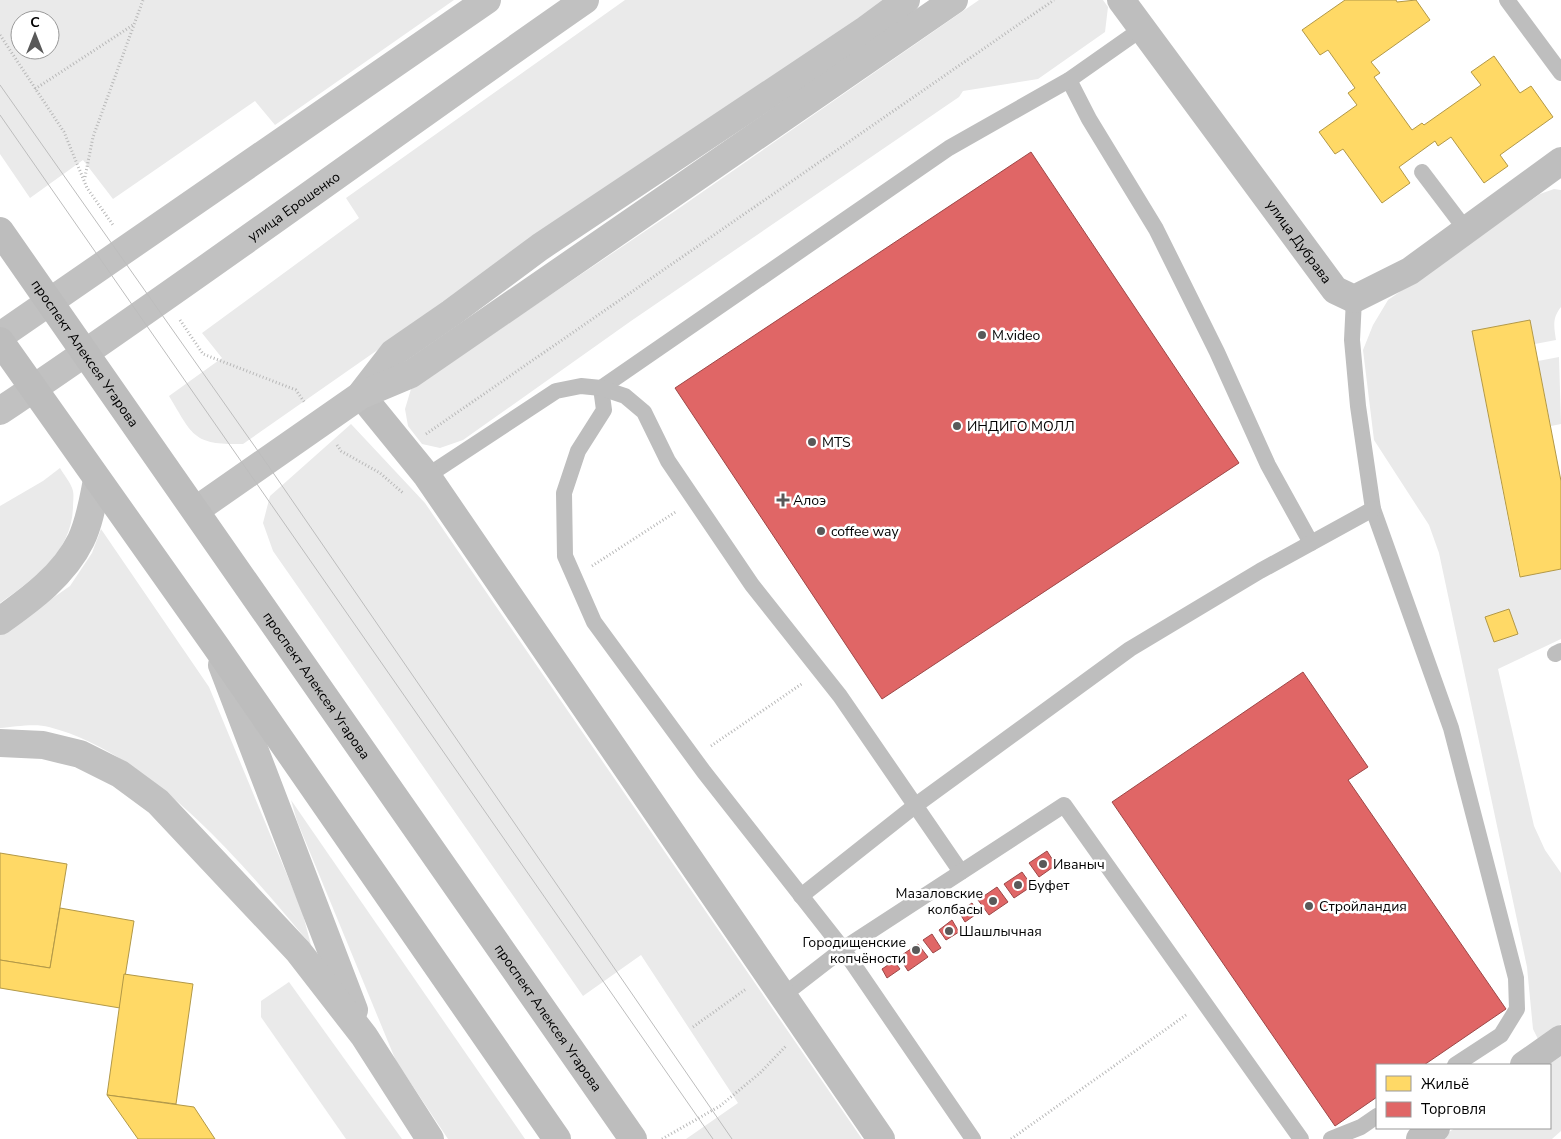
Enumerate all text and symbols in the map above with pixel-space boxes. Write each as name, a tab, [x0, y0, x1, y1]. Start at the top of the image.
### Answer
north arrow	[10, 10, 60, 60]
text: С	[30, 13, 40, 32]
street label: улица Ерошенко	[244, 167, 344, 246]
street label: улица Дубрава	[1261, 196, 1336, 287]
street label: проспект Алексея Угарова	[27, 276, 143, 431]
place label: M.video	[992, 326, 1041, 345]
marker: M.video	[976, 329, 988, 341]
place label: ИНДИГО МОЛЛ	[967, 417, 1075, 436]
marker: ИНДИГО МОЛЛ	[951, 420, 963, 432]
place label: MTS	[822, 433, 851, 452]
marker: MTS	[806, 436, 818, 448]
place label: Алоэ	[793, 491, 826, 510]
marker: Алоэ	[777, 494, 789, 506]
place label: coffee way	[831, 522, 899, 541]
marker: coffee way	[815, 525, 827, 537]
street label: проспект Алексея Угарова	[258, 608, 375, 763]
place label: Иваныч	[1053, 855, 1105, 874]
marker: Иваныч	[1037, 858, 1049, 870]
place label: Буфет	[1028, 876, 1070, 895]
marker: Буфет	[1012, 879, 1024, 891]
place label: Мазаловские колбасы	[896, 884, 983, 919]
marker: Мазаловские колбасы	[987, 895, 999, 907]
place label: Стройландия	[1319, 897, 1407, 916]
marker: Стройландия	[1303, 900, 1315, 912]
place label: Шашлычная	[959, 922, 1042, 941]
marker: Шашлычная	[943, 925, 955, 937]
place label: Городищенские копчёности	[802, 933, 906, 968]
street label: проспект Алексея Угарова	[490, 940, 606, 1096]
marker: Городищенские копчёности	[910, 944, 922, 956]
legend	[1376, 1064, 1551, 1129]
text: Жильё	[1421, 1074, 1469, 1094]
text: Торговля	[1421, 1099, 1486, 1119]

